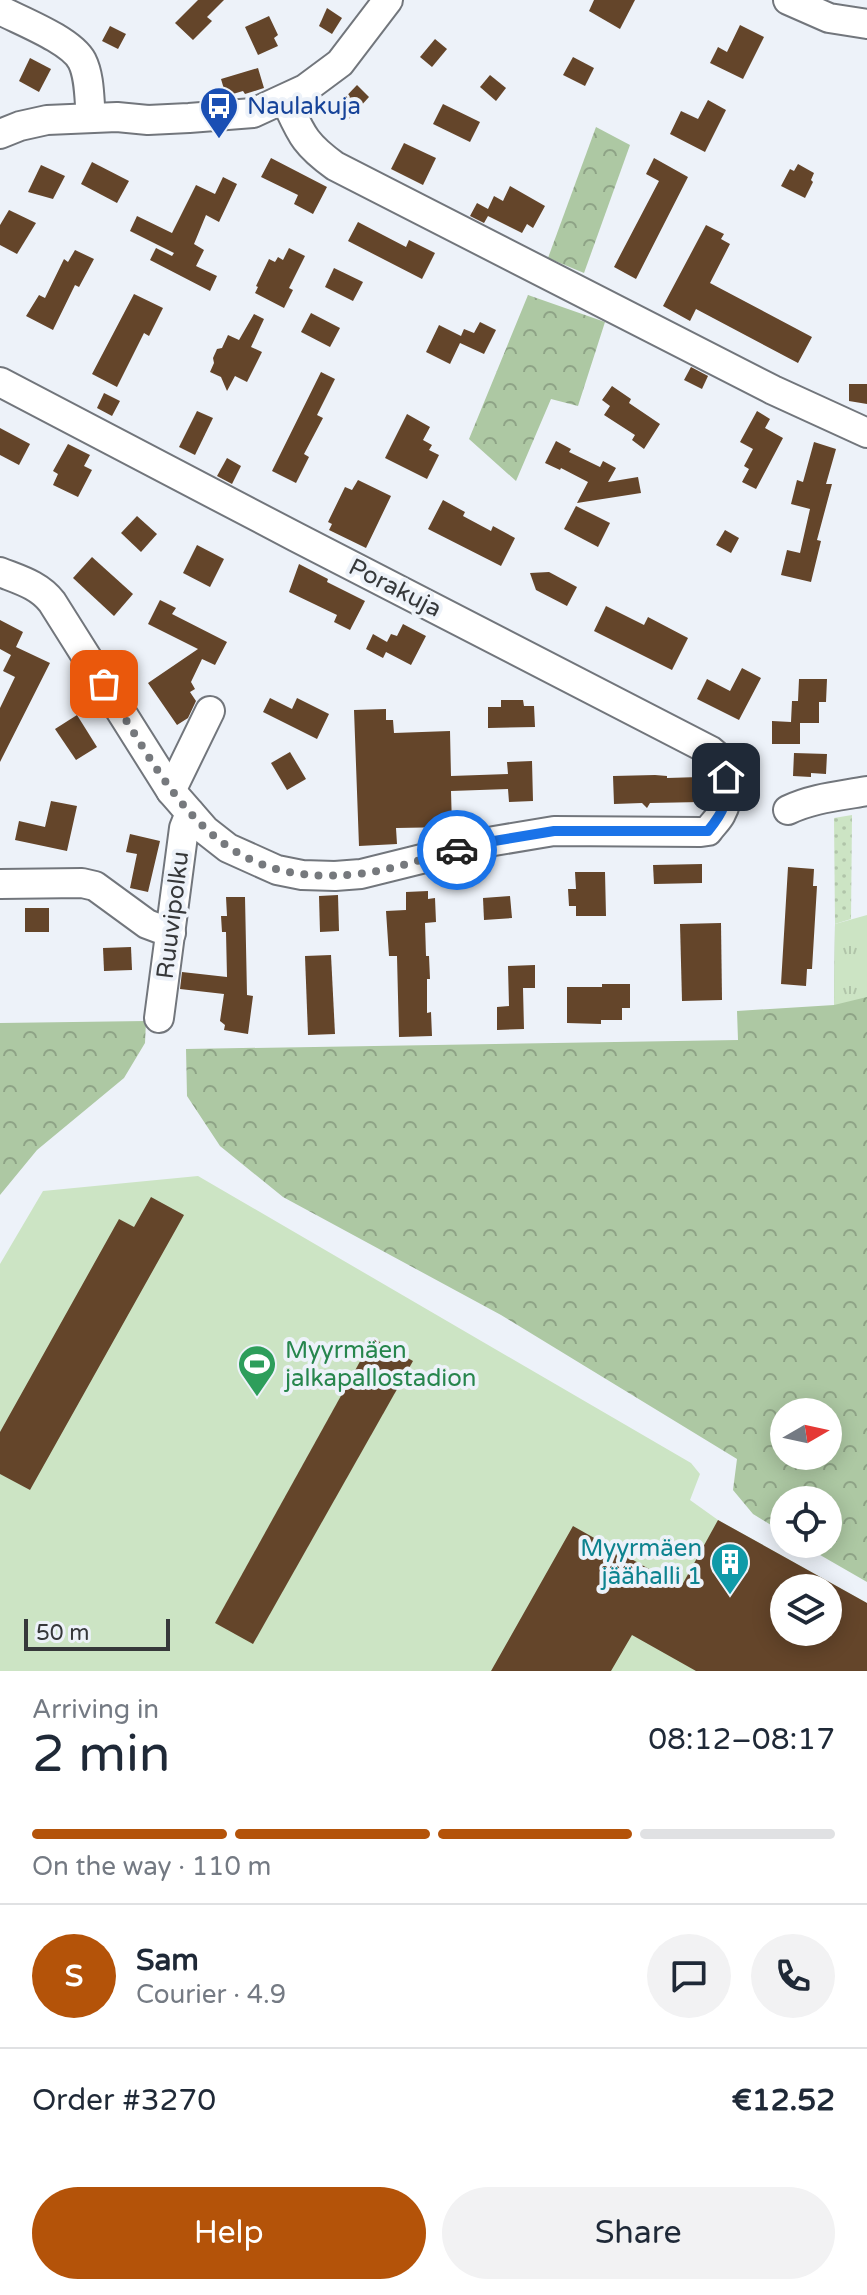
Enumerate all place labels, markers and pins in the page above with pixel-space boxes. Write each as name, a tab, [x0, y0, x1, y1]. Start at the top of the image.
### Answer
bus stop icon: Naulakuja	[198, 85, 240, 140]
place label: Naulakuja	[247, 92, 361, 121]
pin	[70, 650, 138, 718]
pin	[692, 743, 760, 811]
place label: Myyrmäen jalkapallostadion	[283, 1336, 476, 1393]
sports icon: Myyrmäen jalkapallostadion	[236, 1343, 278, 1398]
place label: Myyrmäen jäähalli 1	[580, 1534, 702, 1591]
building icon: Myyrmäen jäähalli 1	[709, 1541, 751, 1596]

